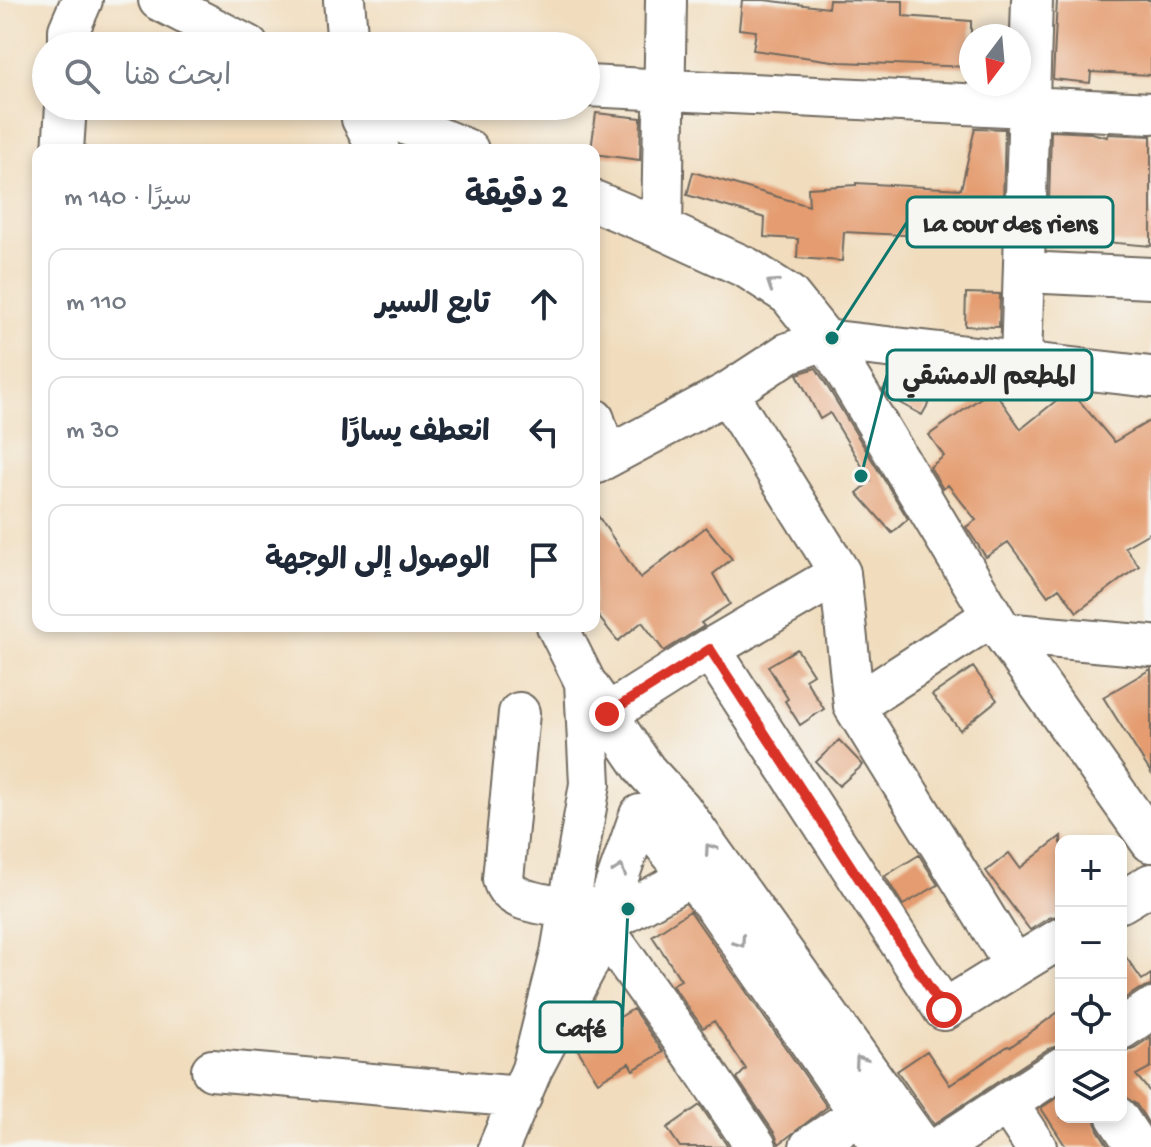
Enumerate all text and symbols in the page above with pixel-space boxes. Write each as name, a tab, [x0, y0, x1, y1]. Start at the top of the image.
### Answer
north arrow	[959, 24, 1031, 96]
search box	[32, 32, 600, 120]
icon: search	[60, 54, 104, 98]
text: ابحث هنا	[124, 61, 231, 96]
text: 2 دقيقة	[465, 179, 568, 219]
text: سيرًا · 140 m	[64, 184, 192, 215]
callout: La cour des riens	[907, 197, 1113, 247]
text: La cour des riens	[923, 211, 1099, 242]
one-way arrow	[767, 279, 781, 294]
icon: ahead	[522, 282, 566, 326]
text: 110 m	[66, 289, 126, 320]
text: تابع السير	[376, 289, 490, 324]
callout: المطعم الدمشقي	[887, 350, 1092, 400]
text: المطعم الدمشقي	[902, 364, 1076, 399]
icon: left	[522, 410, 566, 454]
text: 30 m	[66, 417, 119, 448]
text: انعطف يسارًا	[341, 417, 490, 452]
icon: arrive	[522, 538, 566, 582]
text: الوصول إلى الوجهة	[265, 545, 490, 580]
route end	[589, 696, 625, 732]
map controls	[1055, 835, 1127, 1123]
button: +	[1055, 835, 1127, 907]
one-way arrow	[705, 843, 720, 858]
one-way arrow	[611, 864, 627, 878]
button: −	[1055, 907, 1127, 979]
one-way arrow	[730, 933, 745, 947]
button: locate	[1055, 979, 1127, 1051]
route start	[926, 992, 962, 1028]
callout: Café	[540, 1002, 622, 1052]
text: Café	[556, 1016, 608, 1047]
button: layers	[1055, 1051, 1127, 1123]
one-way arrow	[855, 1056, 870, 1070]

